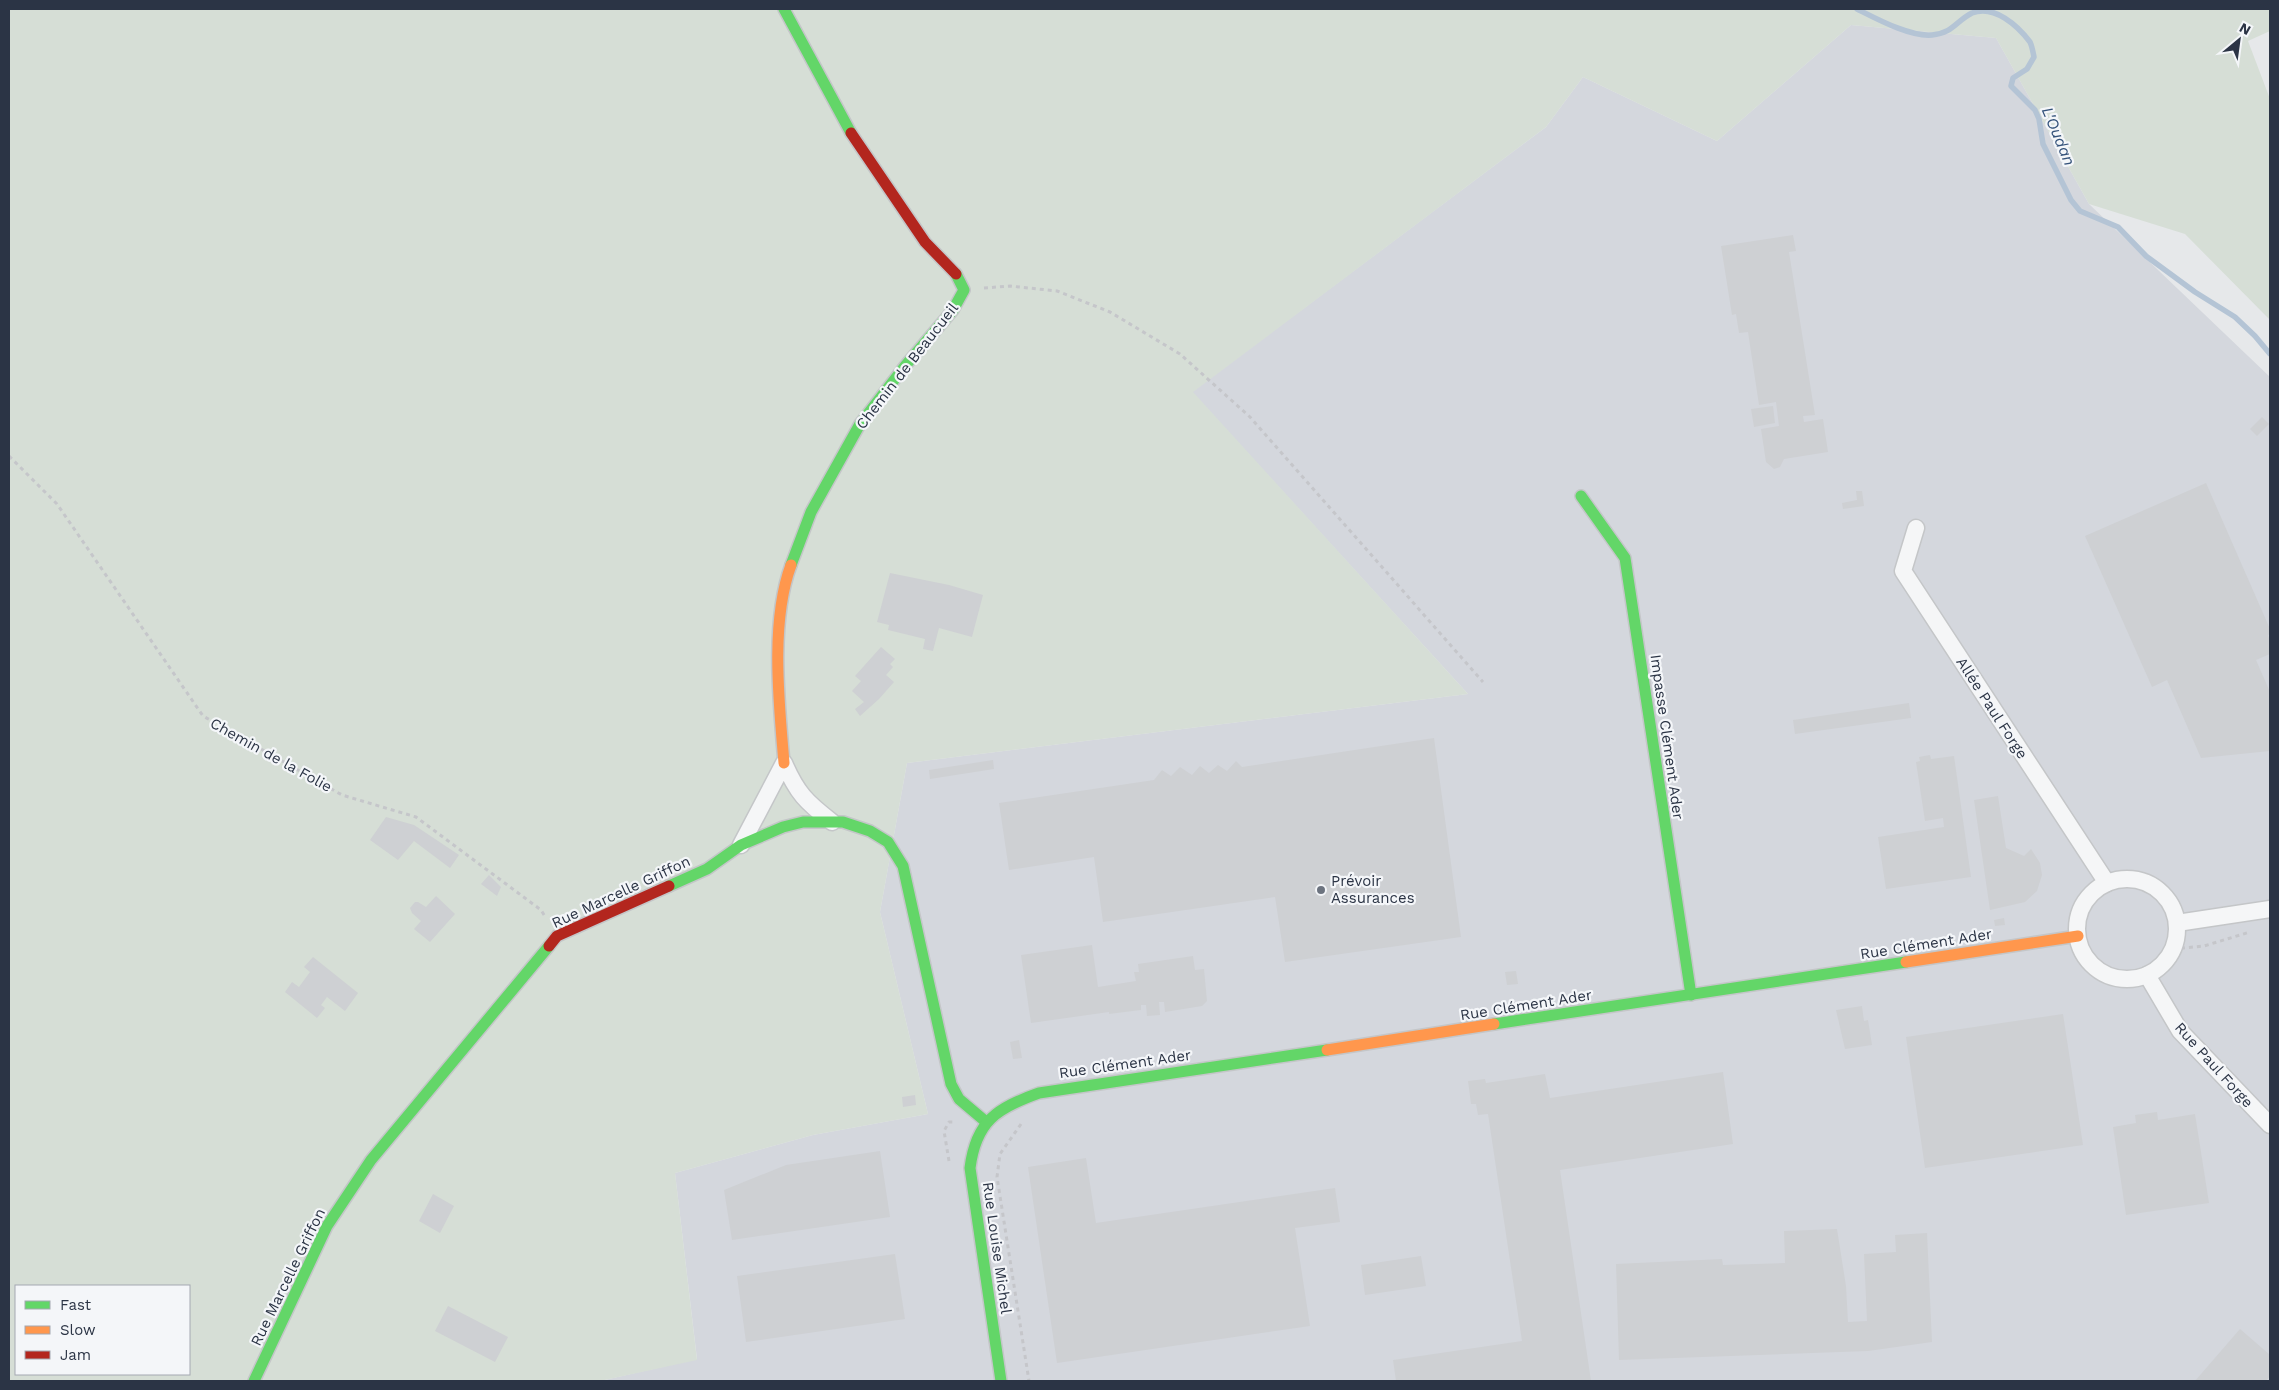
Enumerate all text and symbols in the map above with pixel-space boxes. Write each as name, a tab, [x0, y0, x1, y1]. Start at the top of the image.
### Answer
north arrow	[2214, 15, 2264, 65]
text: N	[2237, 19, 2254, 38]
water label: L'Oudan	[2038, 104, 2079, 168]
street label: Chemin de Beaucueil	[852, 299, 962, 433]
street label: Impasse Clément Ader	[1646, 653, 1688, 821]
street label: Allée Paul Forge	[1953, 654, 2031, 762]
street label: Chemin de la Folie	[207, 714, 335, 796]
street label: Rue Marcelle Griffon	[549, 852, 693, 932]
place label: Prévoir Assurances	[1331, 872, 1415, 907]
marker: Prévoir Assurances	[1315, 884, 1327, 896]
street label: Rue Clément Ader	[1859, 925, 1993, 963]
street label: Rue Clément Ader	[1459, 986, 1593, 1024]
street label: Rue Paul Forge	[2171, 1019, 2257, 1111]
street label: Rue Clément Ader	[1058, 1046, 1192, 1082]
street label: Rue Louise Michel	[979, 1181, 1015, 1316]
street label: Rue Marcelle Griffon	[247, 1205, 329, 1349]
legend	[15, 1285, 190, 1375]
text: Fast	[60, 1296, 92, 1314]
text: Slow	[60, 1321, 96, 1339]
text: Jam	[60, 1346, 91, 1364]

